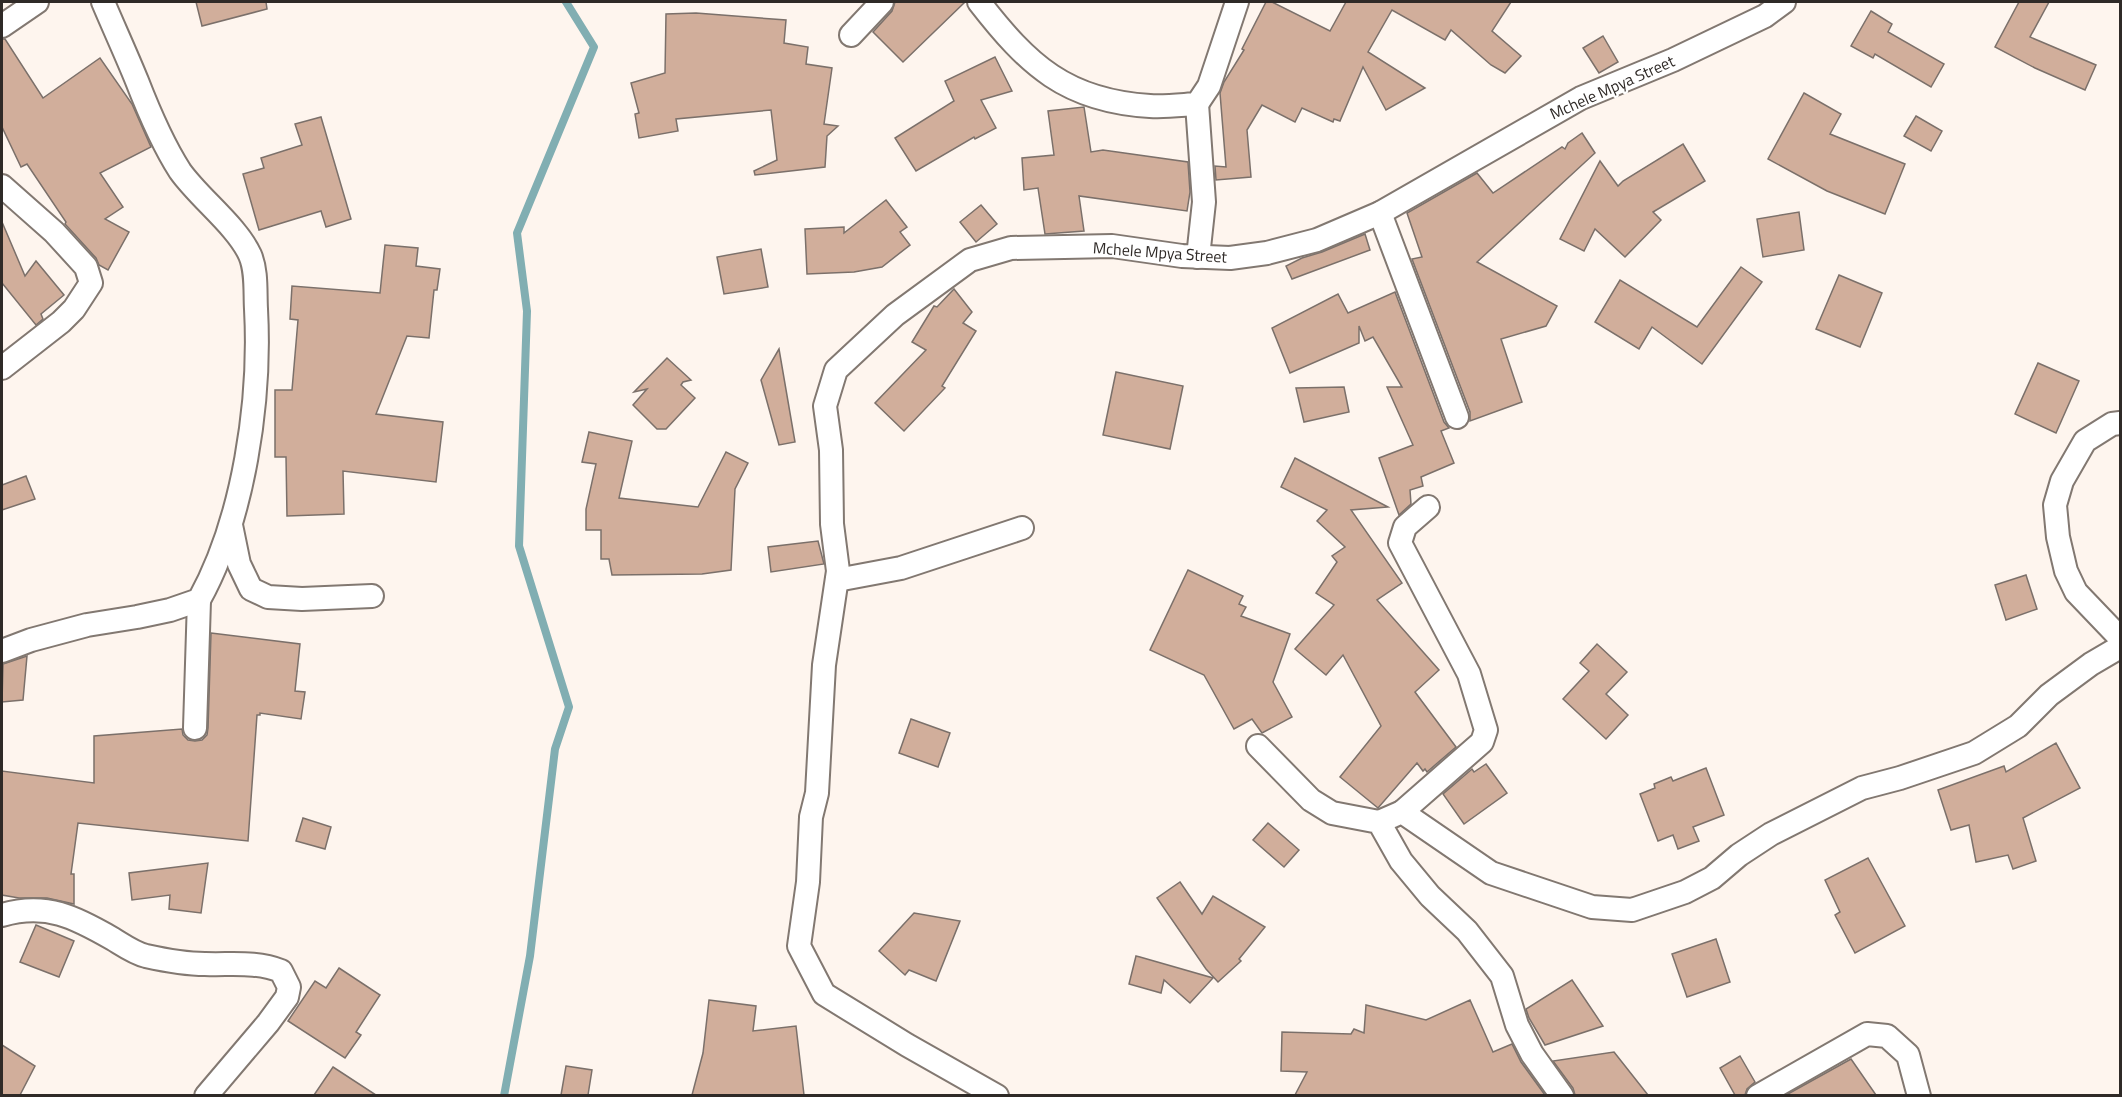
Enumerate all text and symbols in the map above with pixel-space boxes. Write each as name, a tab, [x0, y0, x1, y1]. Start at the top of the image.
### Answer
street label: Mchele Mpya Street	[1546, 49, 1679, 125]
street label: Mchele Mpya Street	[1092, 235, 1228, 269]

